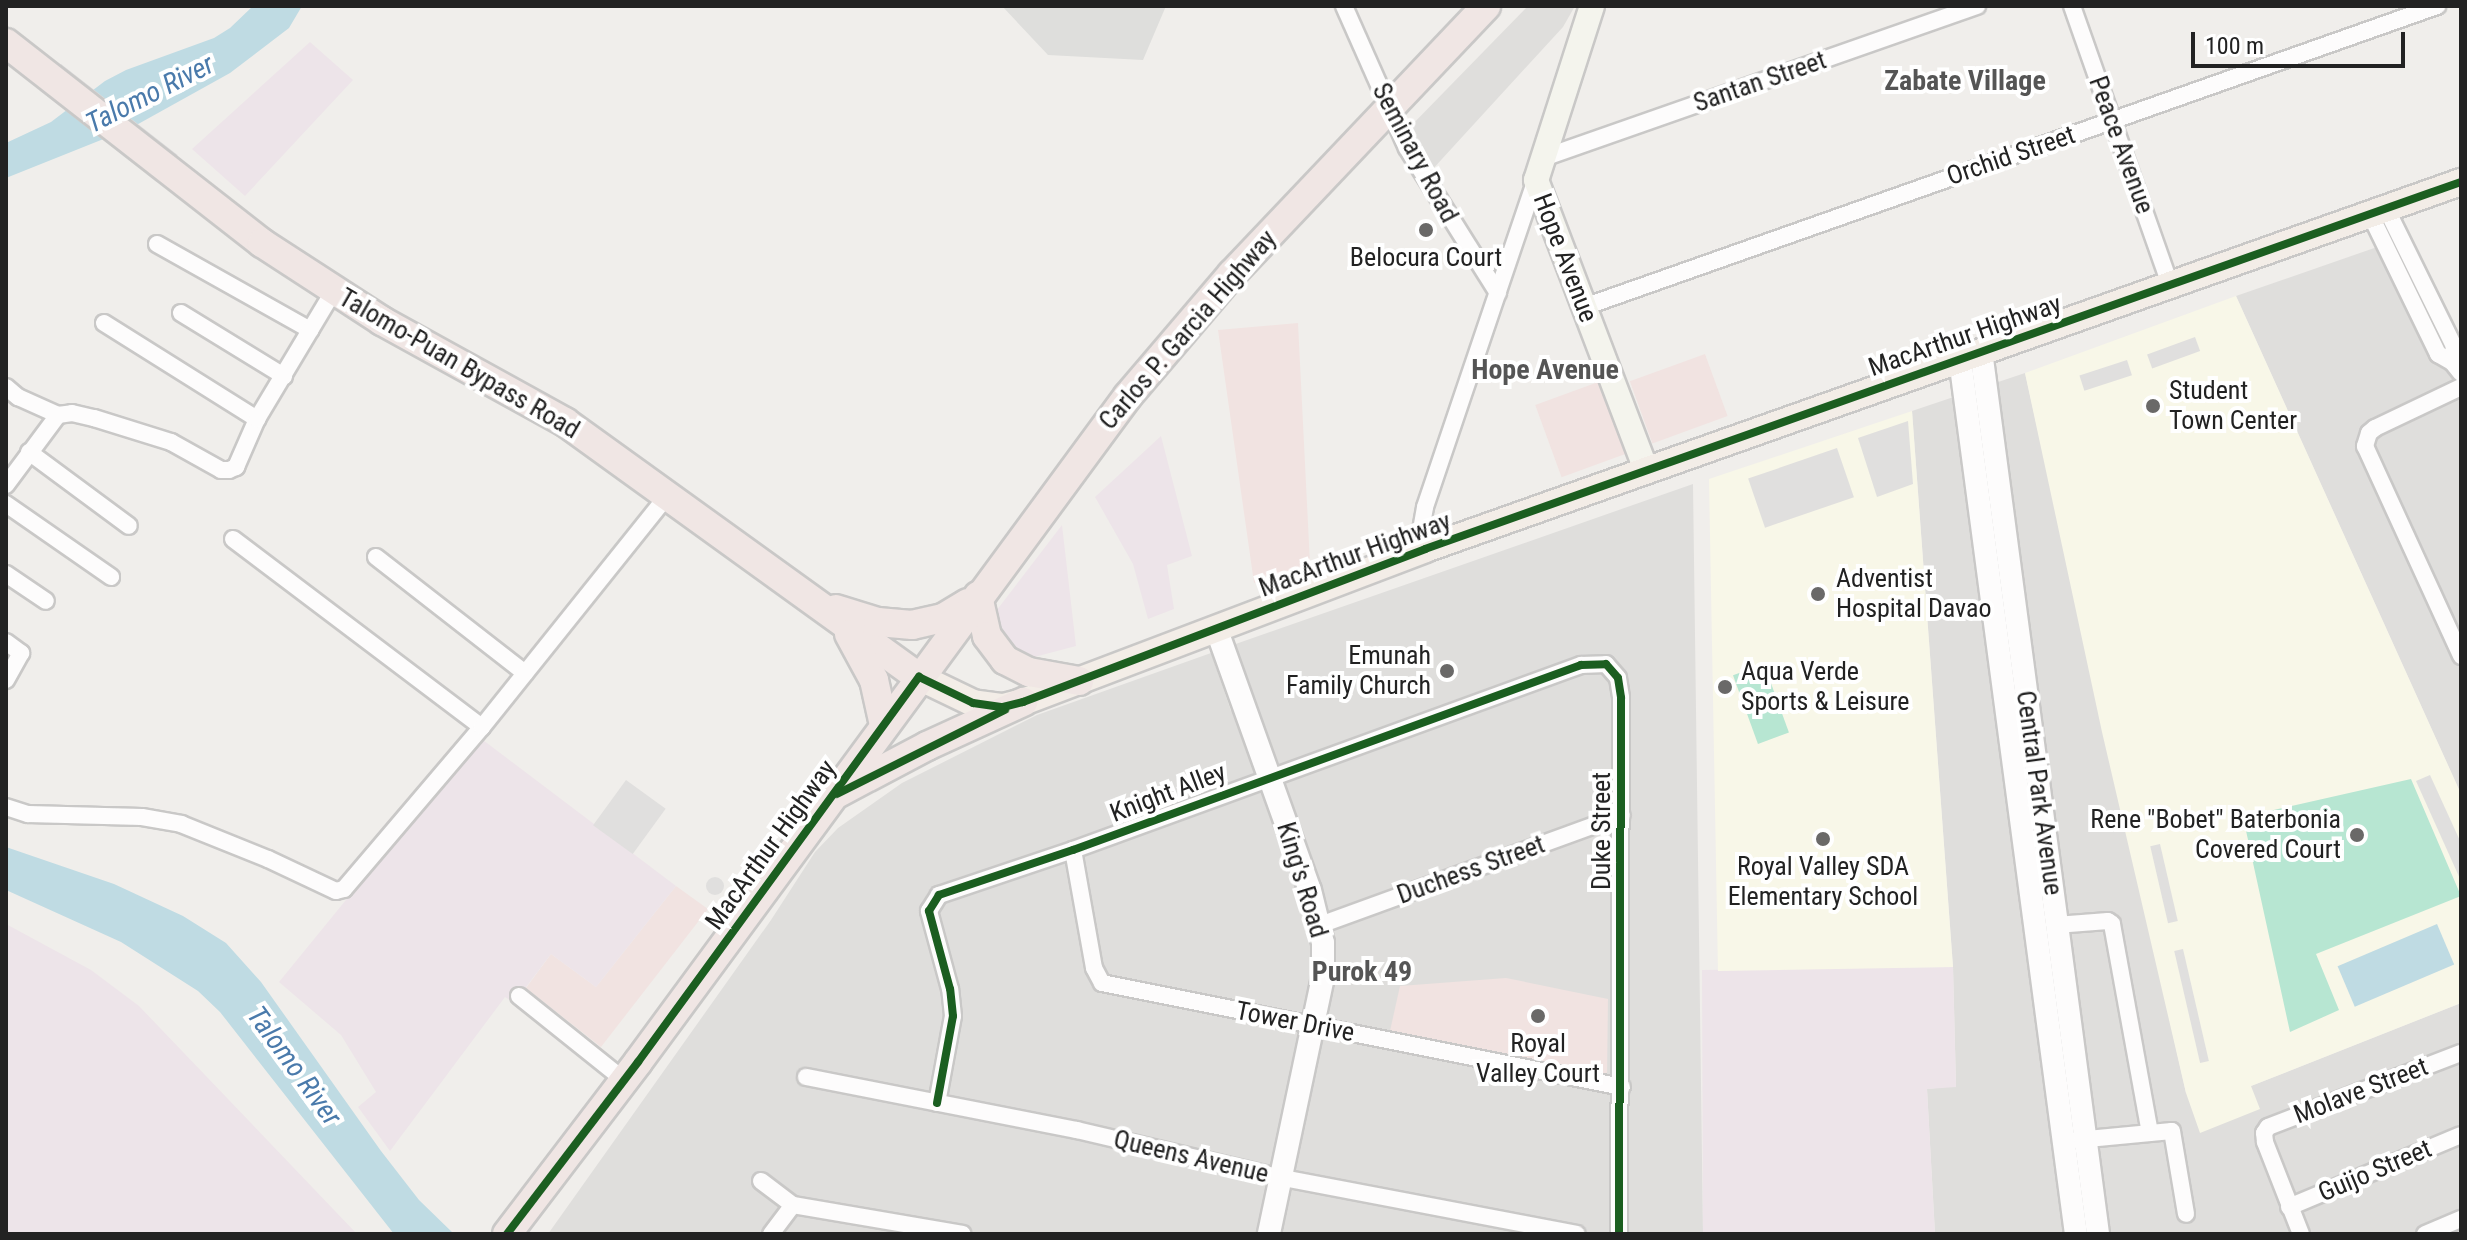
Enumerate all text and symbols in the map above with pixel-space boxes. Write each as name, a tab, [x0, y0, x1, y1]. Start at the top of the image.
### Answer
scale bar	[2195, 16, 2409, 66]
text: 100 m	[2205, 32, 2264, 60]
street label: Santan Street	[1690, 45, 1830, 119]
water label: Talomo River	[80, 47, 220, 141]
district label: Zabate Village	[1884, 64, 2046, 98]
street label: Peace Avenue	[2082, 72, 2160, 218]
street label: Seminary Road	[1365, 78, 1465, 228]
street label: Orchid Street	[1943, 119, 2079, 193]
street label: Hope Avenue	[1526, 189, 1604, 327]
marker: Belocura Court	[1417, 221, 1435, 239]
street label: Carlos P. Garcia Highway	[1093, 224, 1283, 436]
place label: Belocura Court	[1350, 242, 1502, 274]
street label: Talomo-Puan Bypass Road	[333, 282, 585, 446]
street label: MacArthur Highway	[1865, 288, 2065, 384]
district label: Hope Avenue	[1471, 353, 1619, 387]
place label: Student Town Center	[2169, 375, 2297, 436]
marker: Student Town Center	[2144, 397, 2162, 415]
street label: MacArthur Highway	[1255, 506, 1455, 604]
place label: Adventist Hospital Davao	[1836, 563, 1991, 624]
marker: Adventist Hospital Davao	[1807, 583, 1829, 605]
place label: Emunah Family Church	[1286, 640, 1431, 702]
place label: Aqua Verde Sports & Leisure	[1741, 656, 1909, 718]
marker: Emunah Family Church	[1438, 662, 1456, 680]
marker: Aqua Verde Sports & Leisure	[1716, 678, 1734, 696]
street label: Central Park Avenue	[2009, 689, 2069, 897]
street label: MacArthur Highway	[699, 754, 843, 936]
street label: Knight Alley	[1106, 757, 1230, 829]
street label: Duke Street	[1586, 772, 1618, 890]
place label: Rene "Bobet" Baterbonia Covered Court	[2090, 804, 2341, 866]
street label: King's Road	[1270, 818, 1334, 942]
marker: Rene "Bobet" Baterbonia Covered Court	[2348, 826, 2366, 844]
street label: Duchess Street	[1393, 829, 1549, 911]
marker: Royal Valley SDA Elementary School	[1814, 830, 1832, 848]
place label: Royal Valley SDA Elementary School	[1728, 851, 1918, 912]
district label: Purok 49	[1312, 955, 1412, 989]
street label: Tower Drive	[1233, 995, 1357, 1049]
water label: Talomo River	[240, 1000, 348, 1132]
marker: Royal Valley Court	[1529, 1007, 1547, 1025]
place label: Royal Valley Court	[1476, 1028, 1600, 1090]
street label: Molave Street	[2290, 1051, 2432, 1131]
street label: Queens Avenue	[1111, 1124, 1271, 1190]
street label: Guijo Street	[2314, 1133, 2436, 1209]

